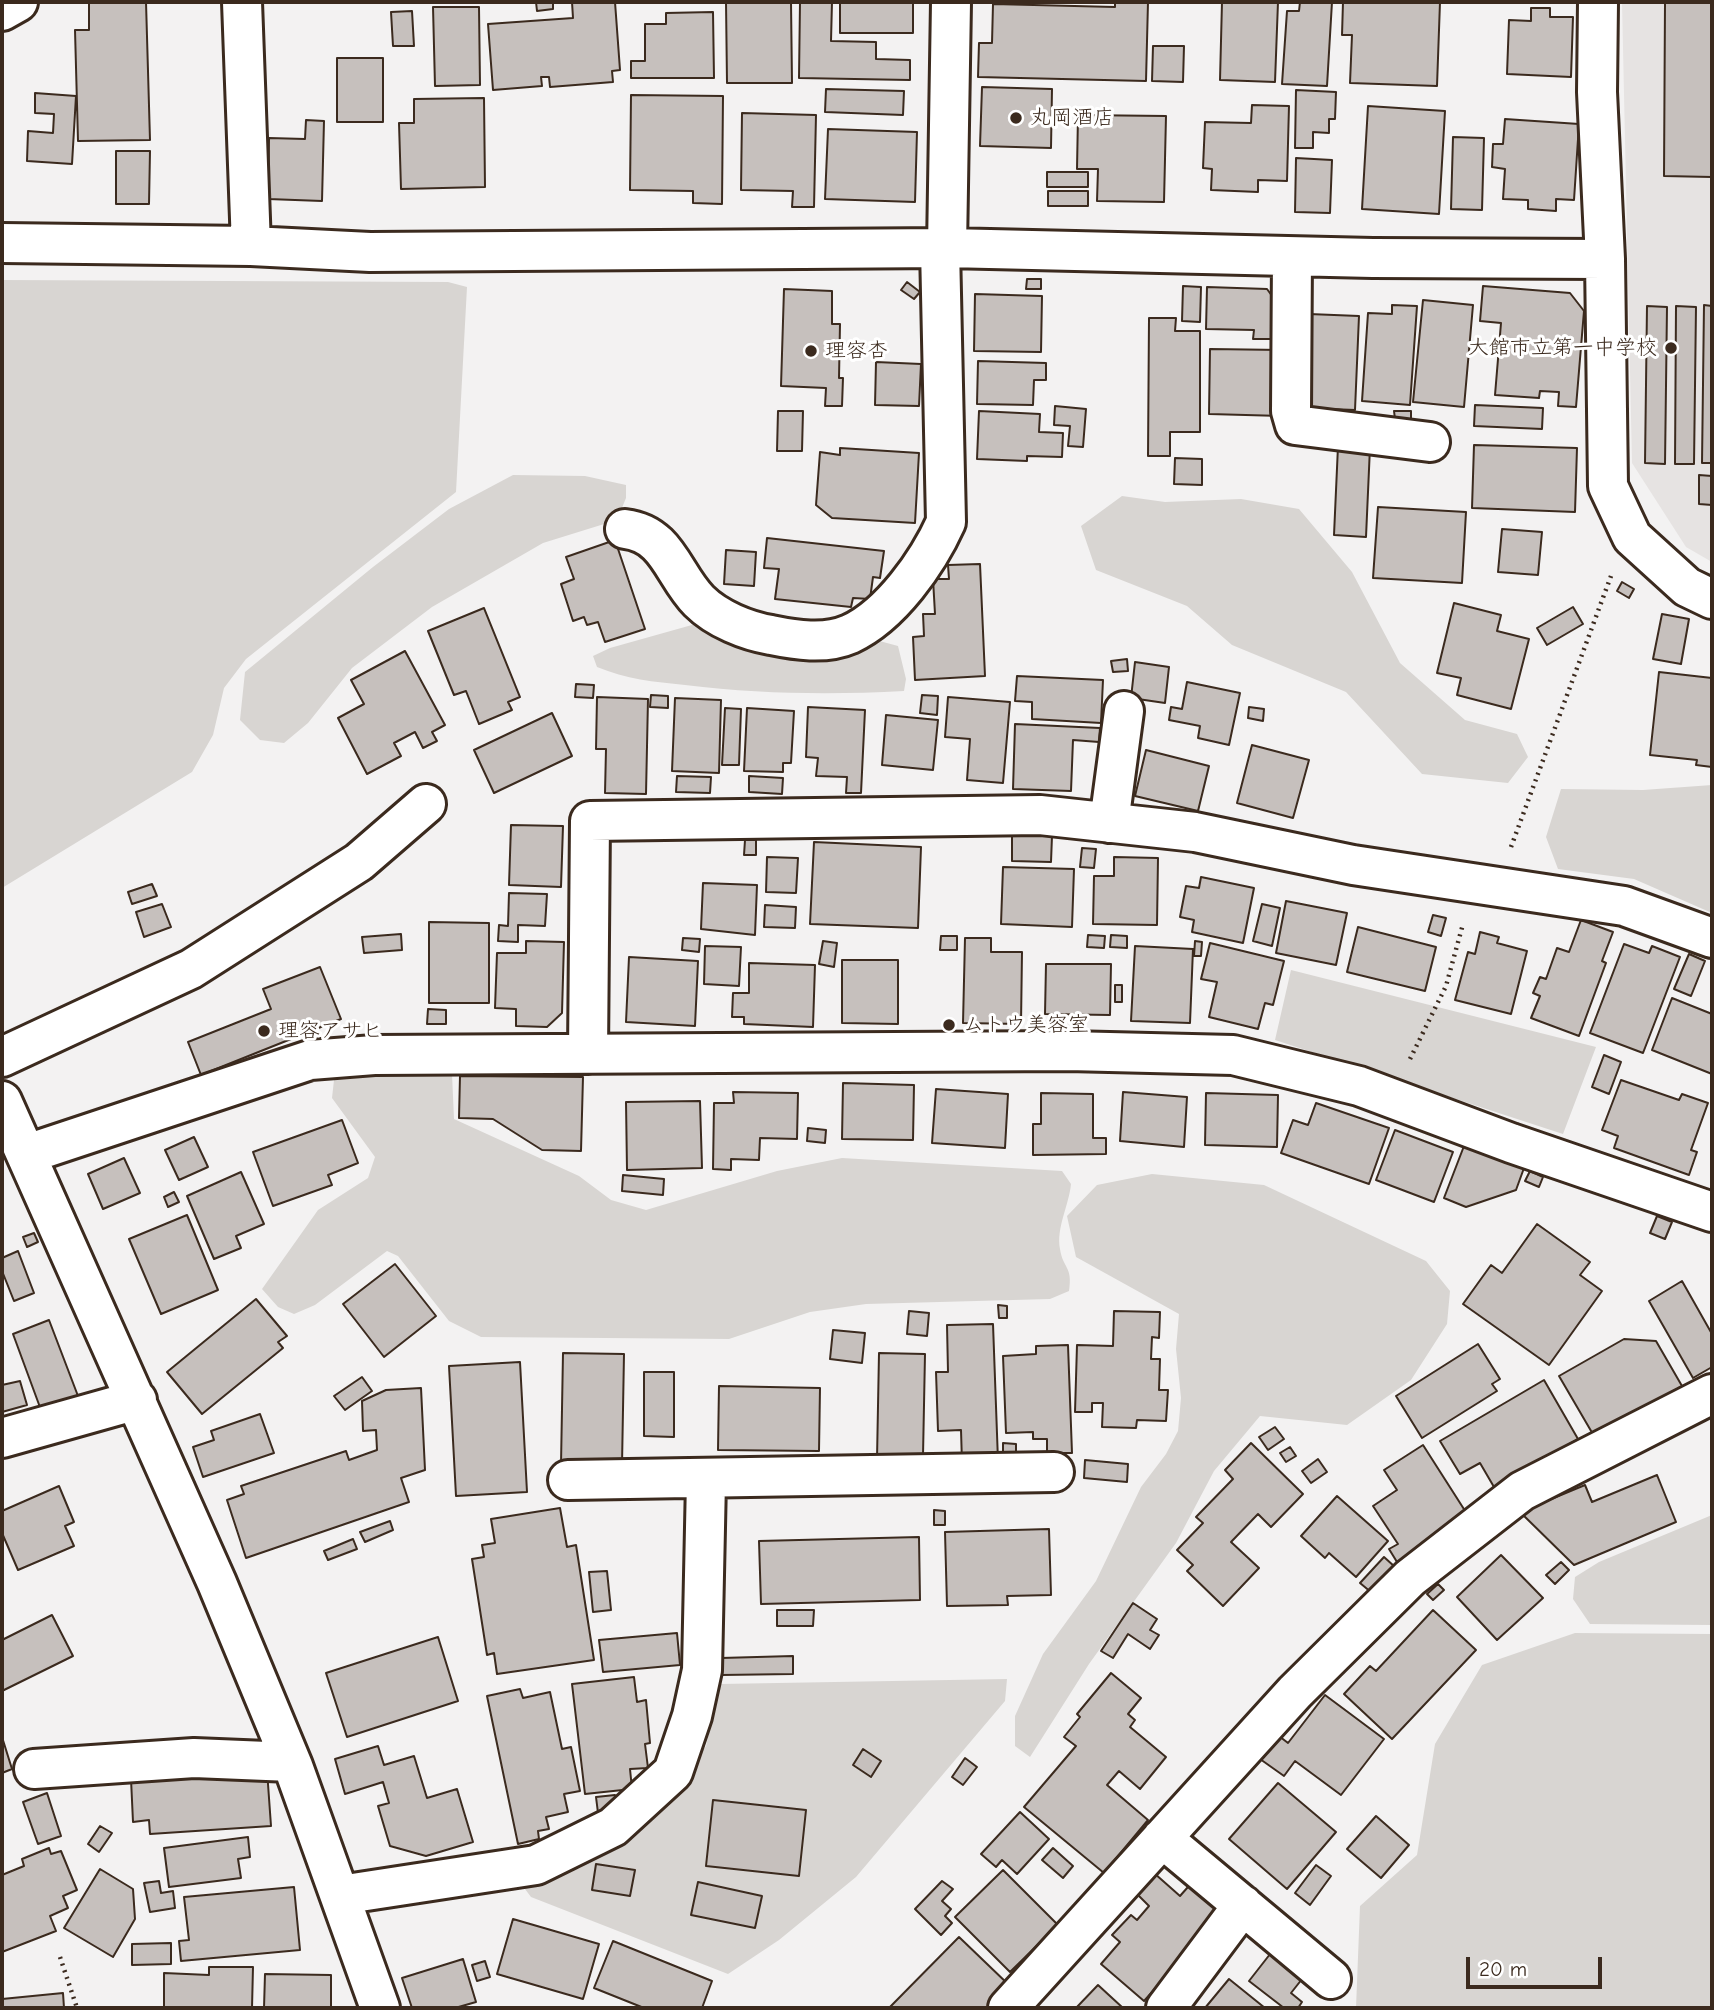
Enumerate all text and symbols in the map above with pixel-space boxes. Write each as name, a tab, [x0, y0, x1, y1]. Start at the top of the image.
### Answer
place label: 丸岡酒店	[1030, 105, 1114, 131]
marker: 丸岡酒店	[1008, 110, 1024, 126]
place label: 大館市立第一中学校	[1468, 335, 1657, 361]
place label: 理容杏	[825, 338, 888, 364]
marker: 大館市立第一中学校	[1663, 340, 1679, 356]
marker: 理容杏	[803, 343, 819, 359]
place label: ムトウ美容室	[963, 1012, 1089, 1038]
marker: ムトウ美容室	[941, 1017, 957, 1033]
place label: 理容アサヒ	[278, 1018, 383, 1044]
marker: 理容アサヒ	[256, 1023, 272, 1039]
scale bar	[1469, 1944, 1606, 1988]
text: 20 m	[1479, 1957, 1527, 1981]

